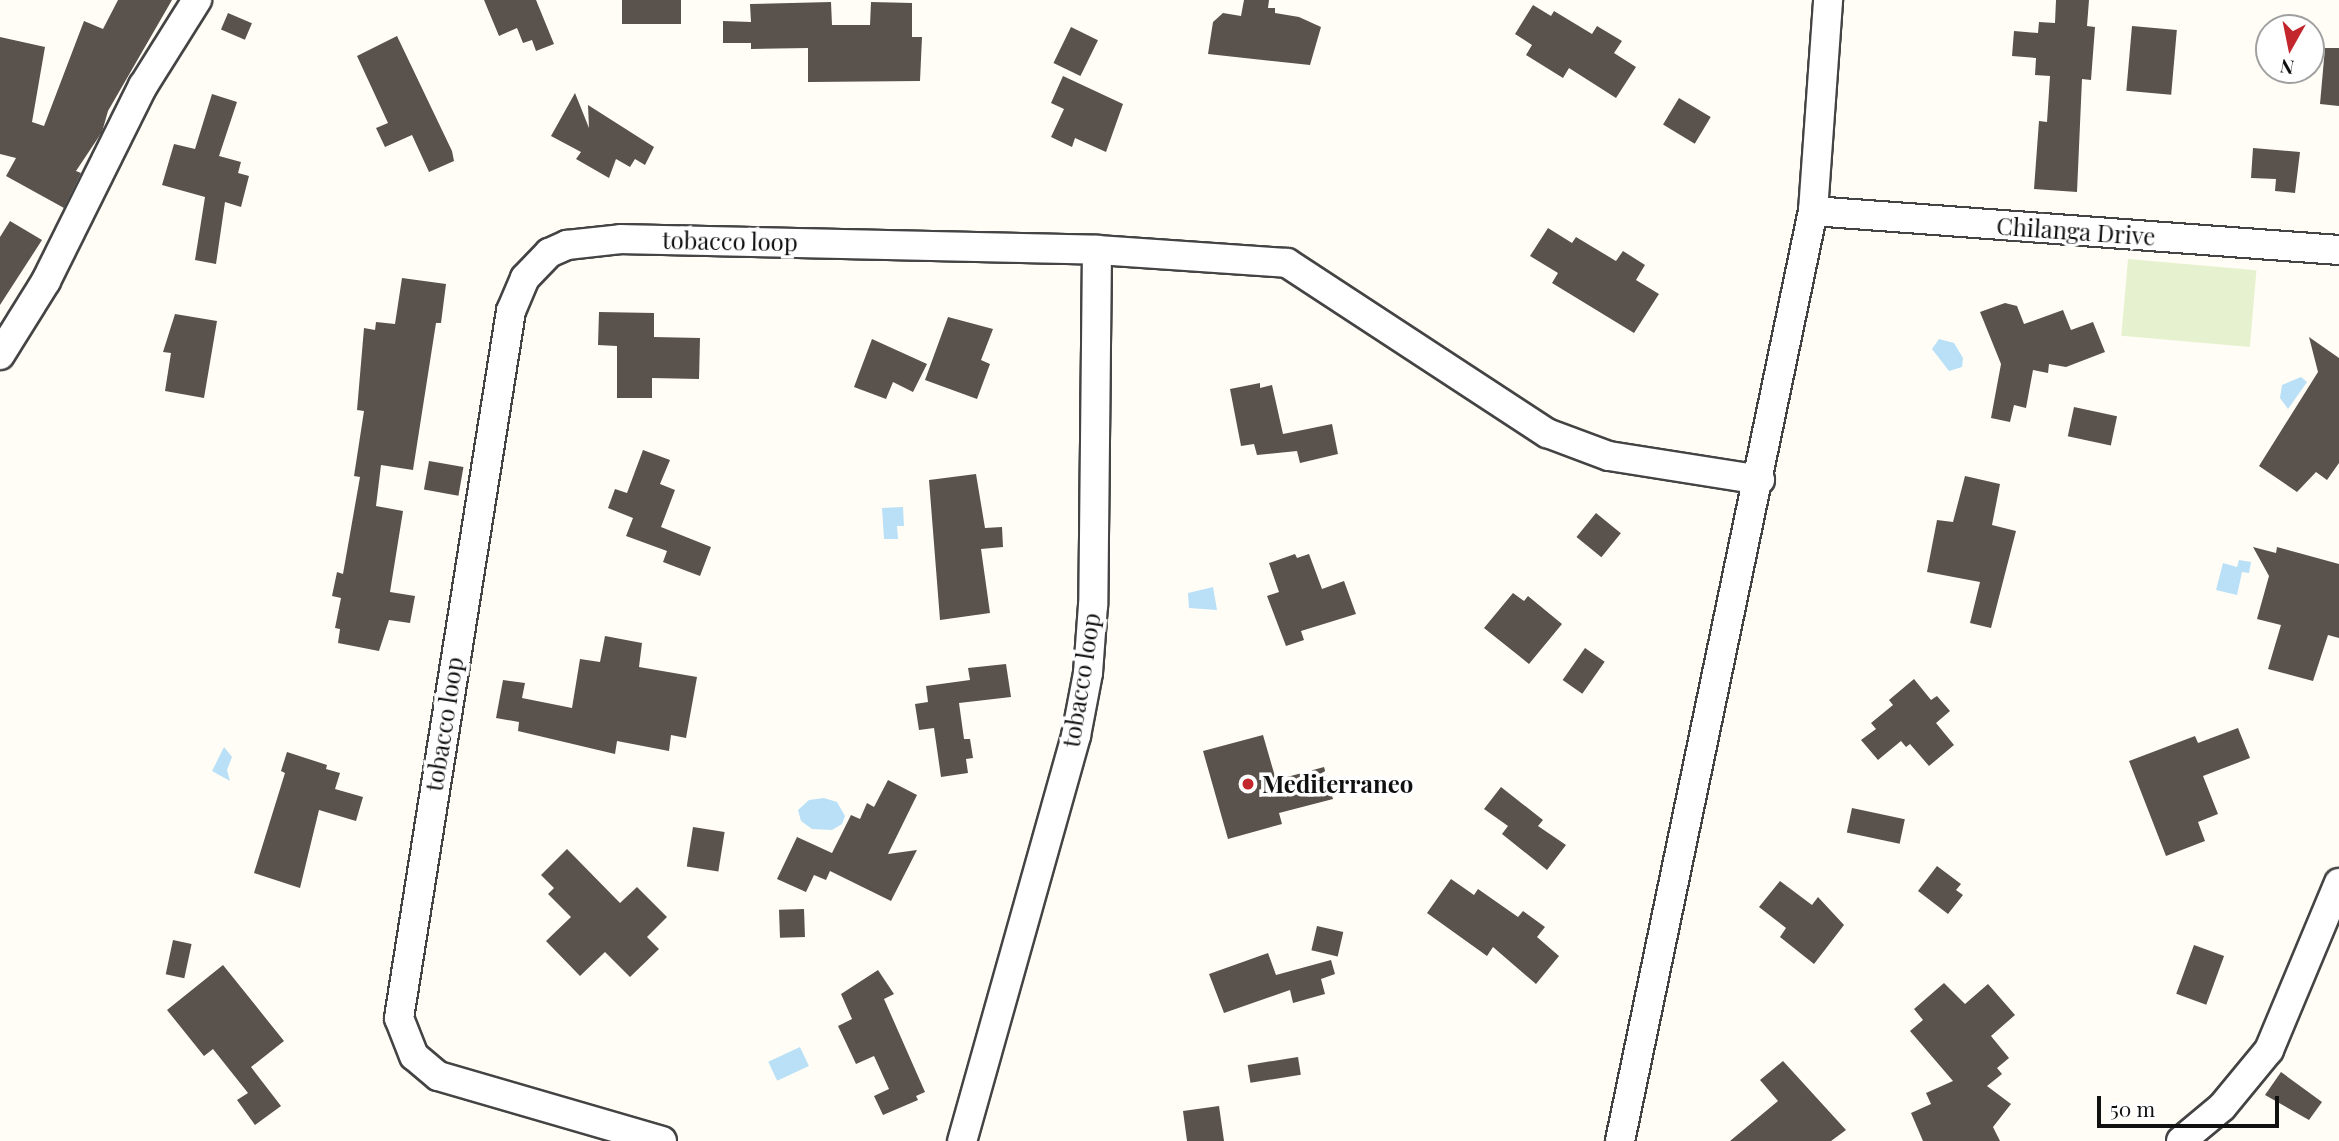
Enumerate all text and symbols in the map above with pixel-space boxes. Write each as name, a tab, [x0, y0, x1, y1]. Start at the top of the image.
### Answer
north arrow	[2255, 14, 2325, 84]
text: N	[2278, 54, 2296, 82]
street label: Chilanga Drive	[1995, 211, 2157, 251]
street label: tobacco loop	[662, 225, 798, 257]
street label: tobacco loop	[1056, 610, 1106, 750]
street label: tobacco loop	[419, 654, 469, 794]
place label: Mediterraneo	[1262, 770, 1413, 798]
marker: Mediterraneo	[1240, 776, 1256, 792]
scale bar	[2101, 1082, 2283, 1126]
text: 50 m	[2110, 1094, 2155, 1122]

